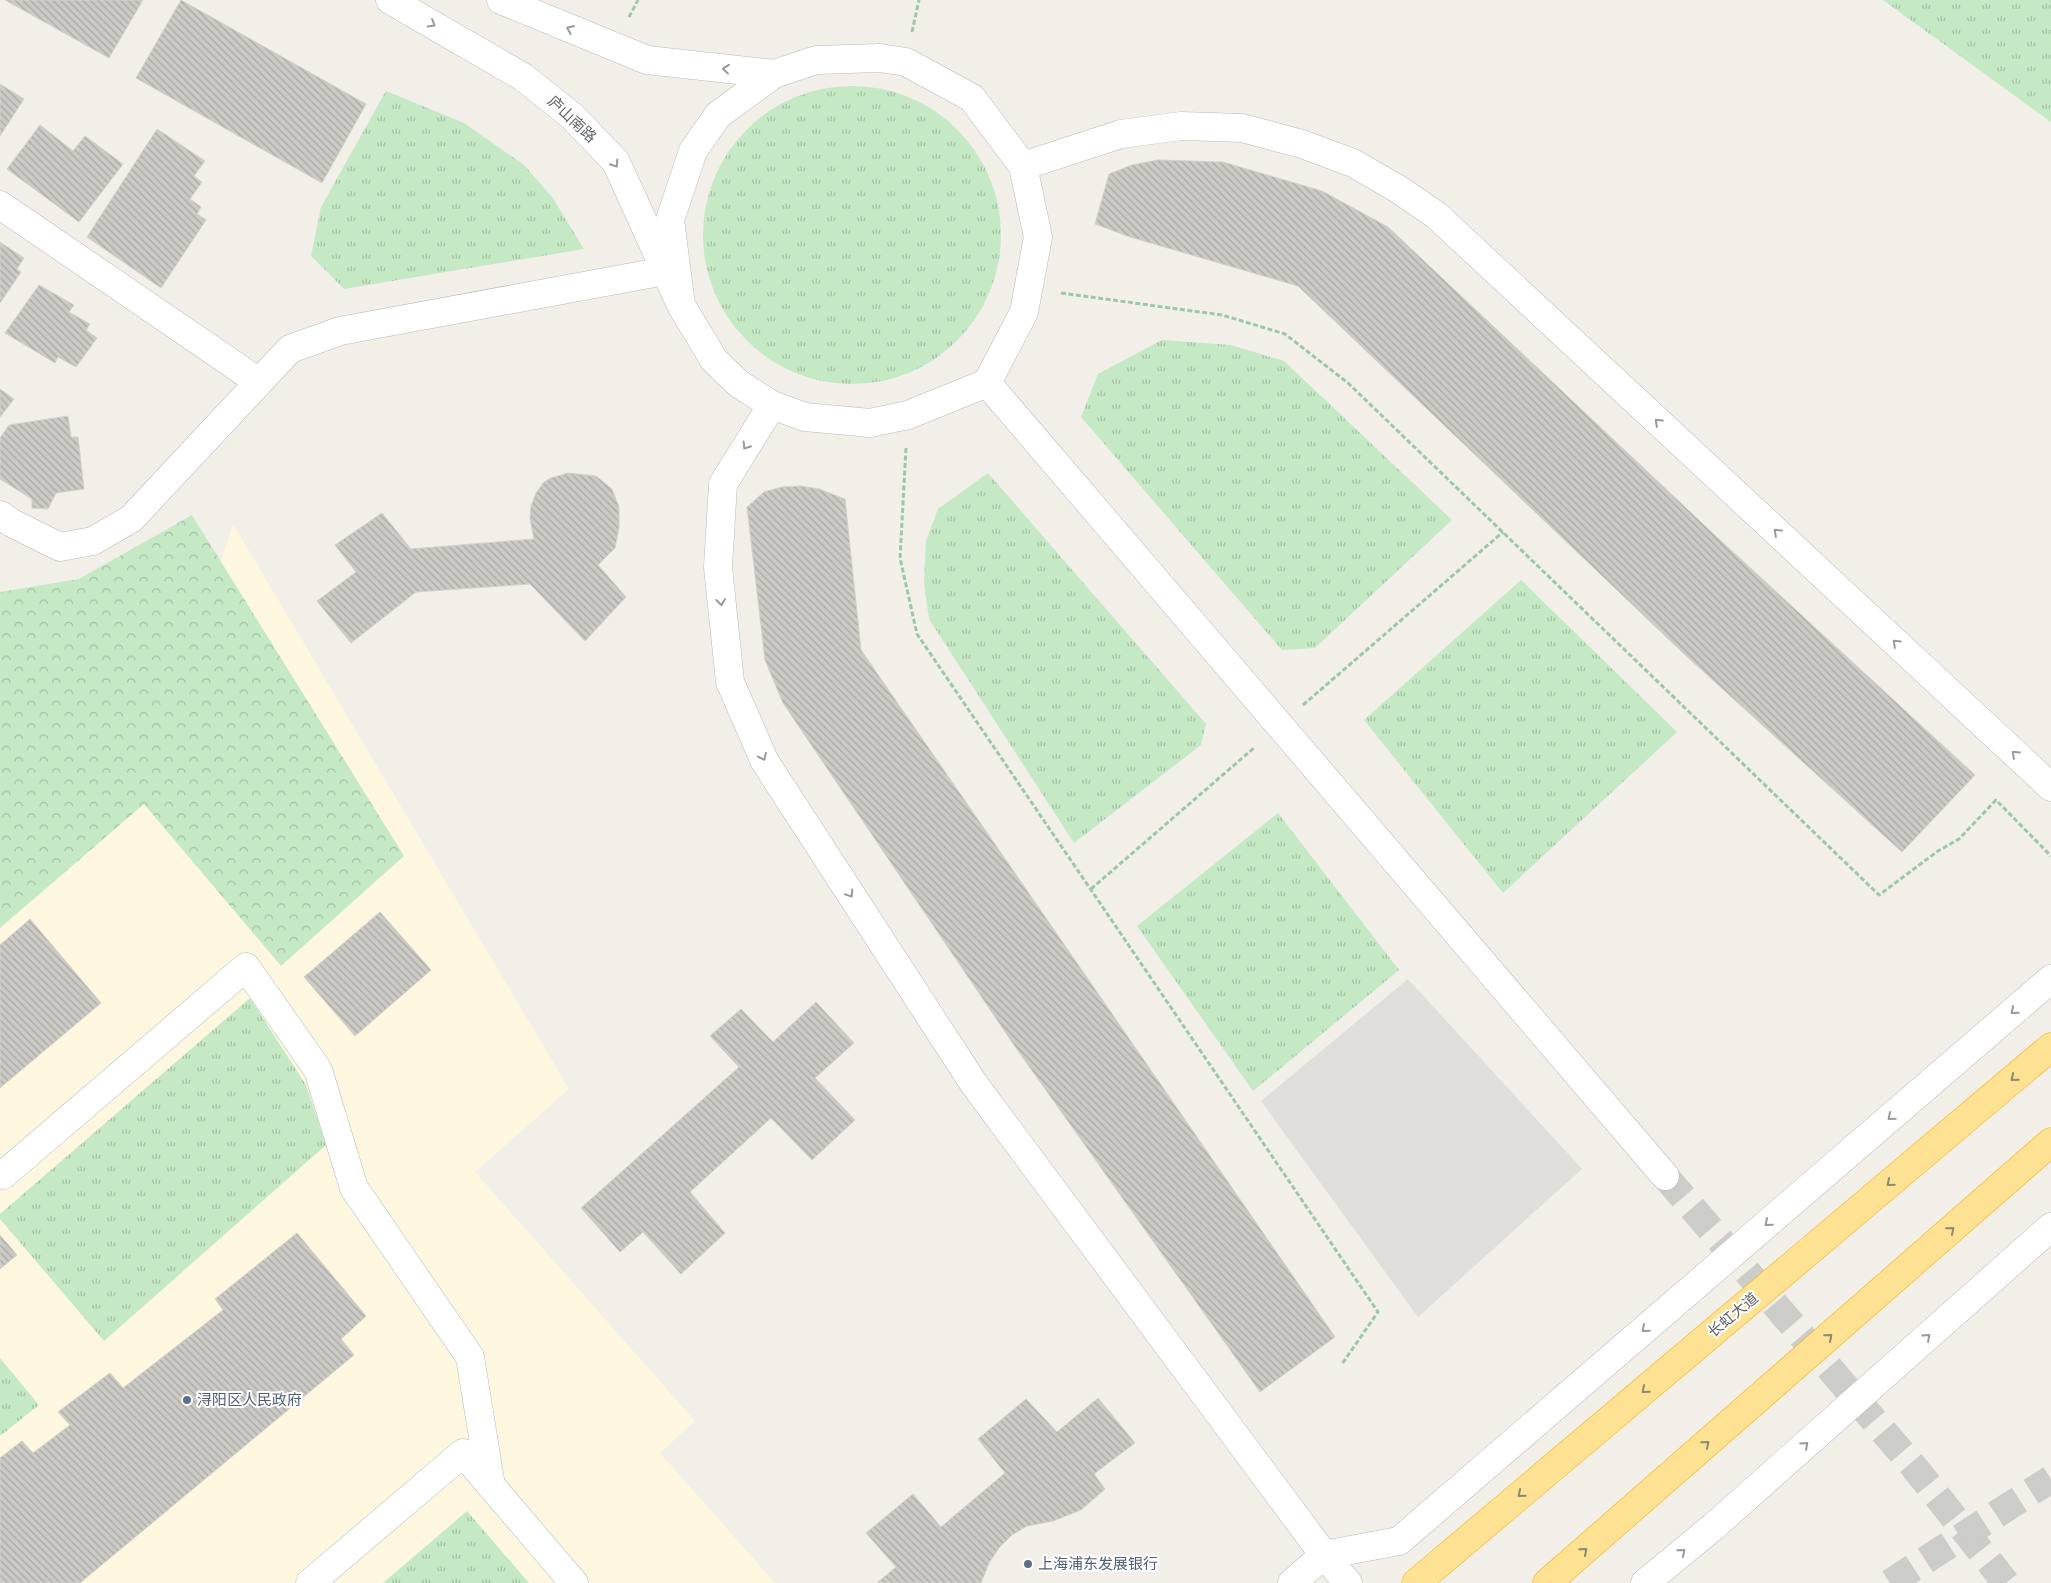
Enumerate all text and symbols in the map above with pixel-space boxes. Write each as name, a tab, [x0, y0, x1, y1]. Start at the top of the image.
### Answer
one-way arrow	[427, 18, 436, 28]
one-way arrow	[566, 24, 575, 35]
one-way arrow	[722, 64, 730, 75]
street label: 庐山南路	[544, 92, 600, 146]
one-way arrow	[609, 159, 619, 168]
one-way arrow	[1655, 419, 1664, 428]
one-way arrow	[743, 441, 753, 450]
one-way arrow	[1774, 529, 1783, 538]
one-way arrow	[715, 598, 726, 606]
one-way arrow	[1893, 640, 1902, 649]
one-way arrow	[2012, 751, 2021, 760]
one-way arrow	[757, 752, 767, 761]
one-way arrow	[844, 888, 854, 897]
one-way arrow	[2011, 1005, 2020, 1014]
one-way arrow	[2010, 1073, 2019, 1082]
one-way arrow	[1888, 1111, 1897, 1120]
one-way arrow	[1886, 1178, 1895, 1187]
one-way arrow	[1764, 1217, 1773, 1226]
one-way arrow	[1945, 1226, 1954, 1235]
street label: 长虹大道	[1704, 1289, 1762, 1341]
one-way arrow	[1641, 1323, 1650, 1332]
one-way arrow	[1823, 1334, 1832, 1343]
one-way arrow	[1921, 1334, 1930, 1343]
one-way arrow	[1642, 1384, 1651, 1392]
place label: 浔阳区人民政府	[197, 1391, 302, 1409]
marker: 浔阳区人民政府	[181, 1394, 193, 1406]
one-way arrow	[1701, 1441, 1710, 1450]
one-way arrow	[1799, 1442, 1808, 1451]
one-way arrow	[1517, 1489, 1526, 1498]
one-way arrow	[1579, 1548, 1588, 1557]
one-way arrow	[1677, 1548, 1686, 1557]
place label: 上海浦东发展银行	[1038, 1555, 1158, 1573]
marker: 上海浦东发展银行	[1022, 1558, 1034, 1570]

